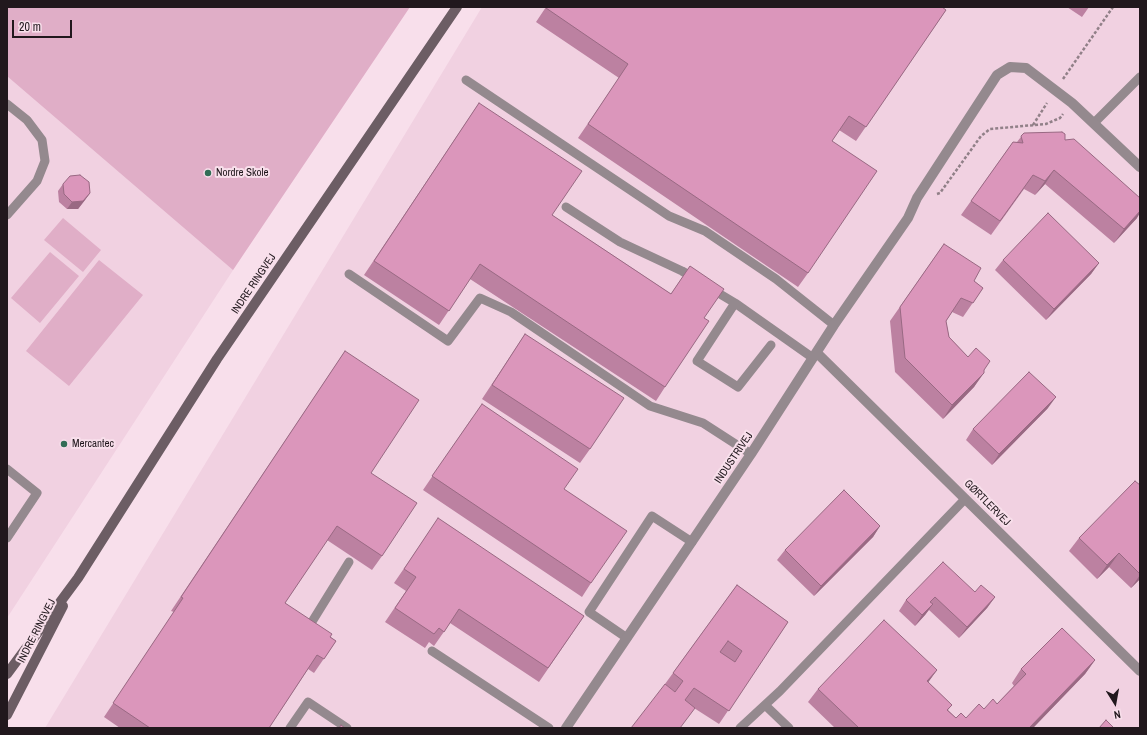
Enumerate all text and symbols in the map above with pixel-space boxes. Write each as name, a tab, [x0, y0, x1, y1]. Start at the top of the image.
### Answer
scale bar	[14, 12, 74, 38]
text: 20 m	[19, 19, 41, 35]
place label: Nordre Skole	[216, 166, 269, 180]
marker: Nordre Skole	[203, 168, 213, 178]
street label: INDRE RINGVEJ	[229, 251, 279, 317]
street label: INDUSTRIVEJ	[712, 430, 756, 486]
place label: Mercantec	[72, 437, 114, 451]
marker: Mercantec	[59, 439, 69, 449]
street label: GØRTLERVEJ	[961, 477, 1013, 529]
street label: INDRE RINGVEJ	[15, 597, 59, 665]
north arrow	[1095, 683, 1135, 723]
text: N	[1113, 707, 1122, 722]

